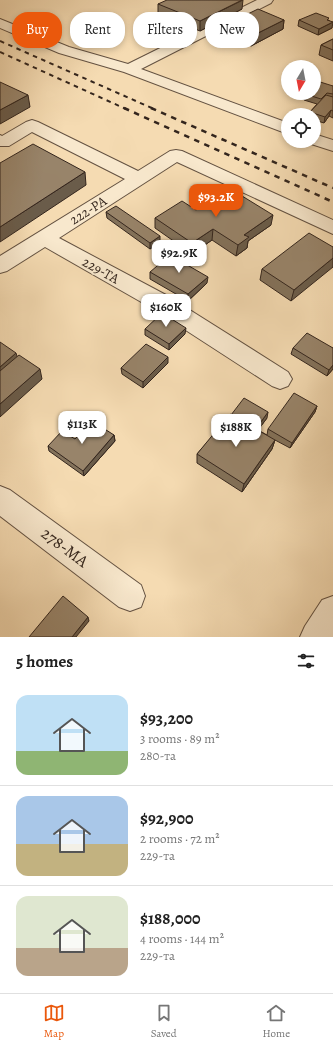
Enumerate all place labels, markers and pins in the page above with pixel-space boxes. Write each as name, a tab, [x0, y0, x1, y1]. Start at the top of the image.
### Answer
pin: $93.2K	[183, 184, 249, 218]
pin: $92.9K	[146, 240, 212, 274]
pin: $160K	[138, 294, 194, 328]
pin: $113K	[54, 411, 110, 445]
pin: $188K	[208, 414, 264, 448]

